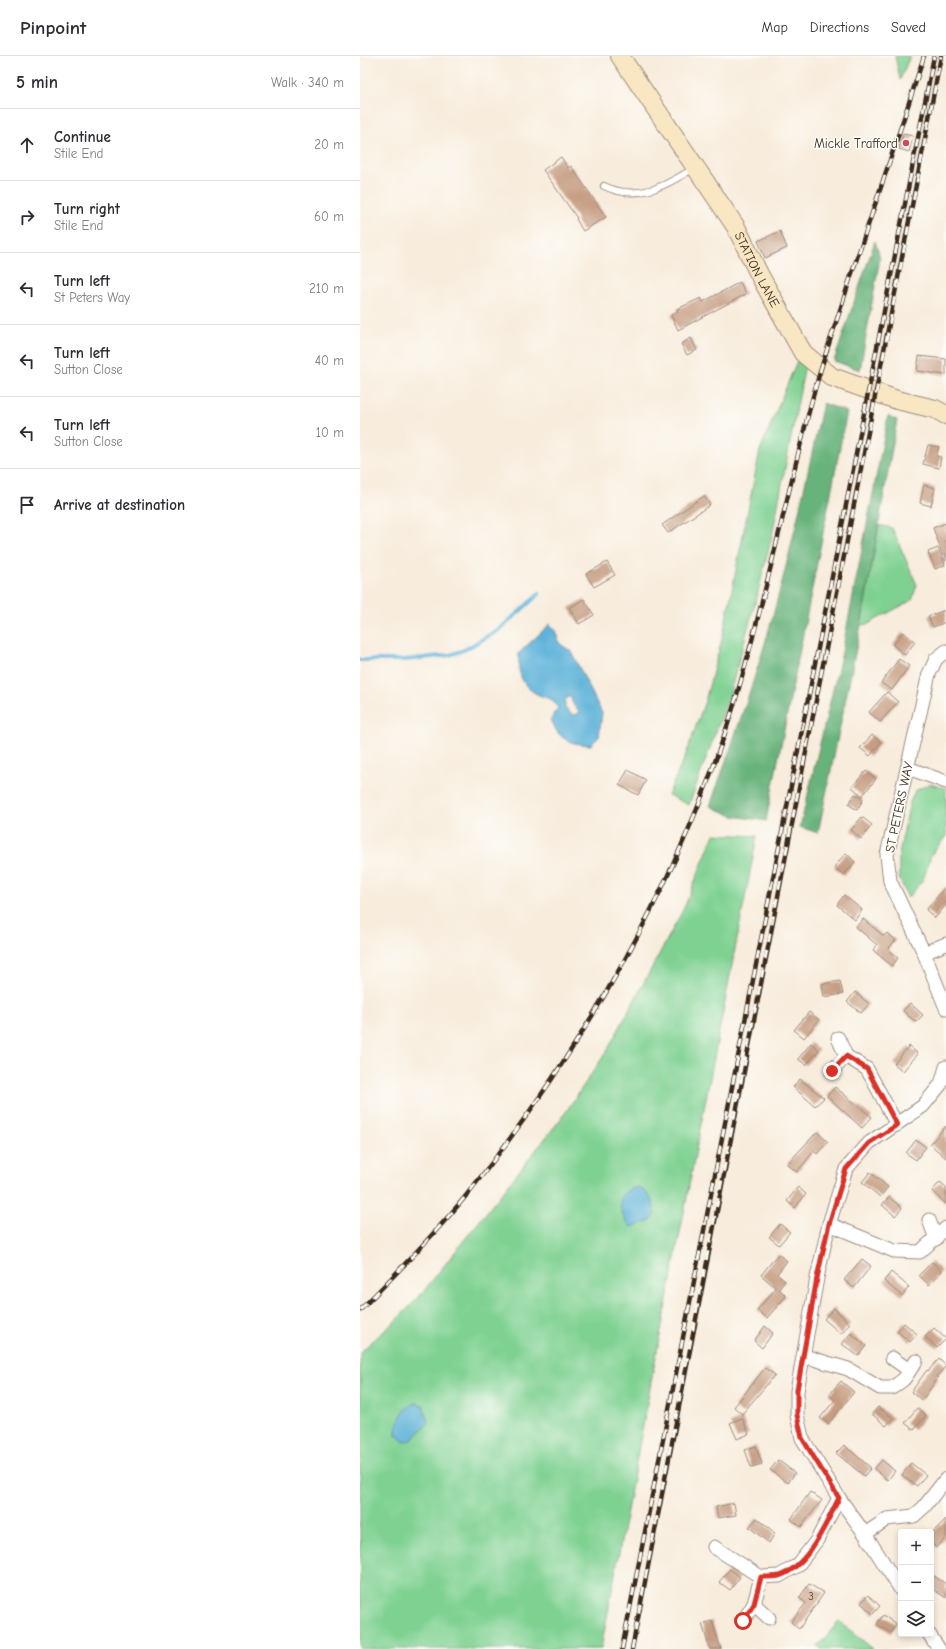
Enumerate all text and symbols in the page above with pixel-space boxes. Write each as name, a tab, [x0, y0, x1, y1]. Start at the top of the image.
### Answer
text: Pinpoint	[20, 17, 86, 39]
text: Map	[761, 19, 788, 36]
text: Directions	[810, 19, 869, 36]
text: Saved	[891, 19, 926, 36]
text: 5 min	[16, 73, 58, 92]
text: Walk · 340 m	[271, 75, 344, 90]
text: Continue	[54, 128, 111, 146]
icon: ahead	[16, 134, 38, 156]
place label: Mickle Trafford	[814, 136, 898, 151]
text: 20 m	[314, 137, 344, 152]
marker: Mickle Trafford	[901, 138, 911, 148]
text: Stile End	[54, 146, 103, 161]
text: Turn right	[54, 200, 120, 218]
icon: right	[16, 206, 38, 228]
text: 60 m	[314, 209, 344, 224]
text: Stile End	[54, 218, 103, 233]
street label: STATION LANE	[732, 229, 783, 310]
text: Turn left	[54, 272, 110, 290]
icon: left	[16, 278, 38, 300]
text: 210 m	[309, 281, 344, 296]
text: St Peters Way	[54, 290, 130, 305]
text: Turn left	[54, 344, 110, 362]
icon: left	[16, 350, 38, 372]
text: 40 m	[315, 353, 344, 368]
text: Sutton Close	[54, 362, 123, 377]
text: Turn left	[54, 416, 110, 434]
icon: left	[16, 422, 38, 444]
text: 10 m	[316, 425, 344, 440]
text: Sutton Close	[54, 434, 123, 449]
icon: arrive	[16, 494, 38, 516]
text: Arrive at destination	[54, 496, 185, 514]
street label: ST PETERS WAY	[882, 760, 916, 854]
route end	[823, 1062, 841, 1080]
map controls	[898, 1529, 934, 1637]
button: +	[898, 1529, 934, 1565]
button: −	[898, 1565, 934, 1601]
house number: 3	[808, 1590, 814, 1603]
button: layers	[898, 1601, 934, 1637]
route start	[734, 1612, 752, 1630]

